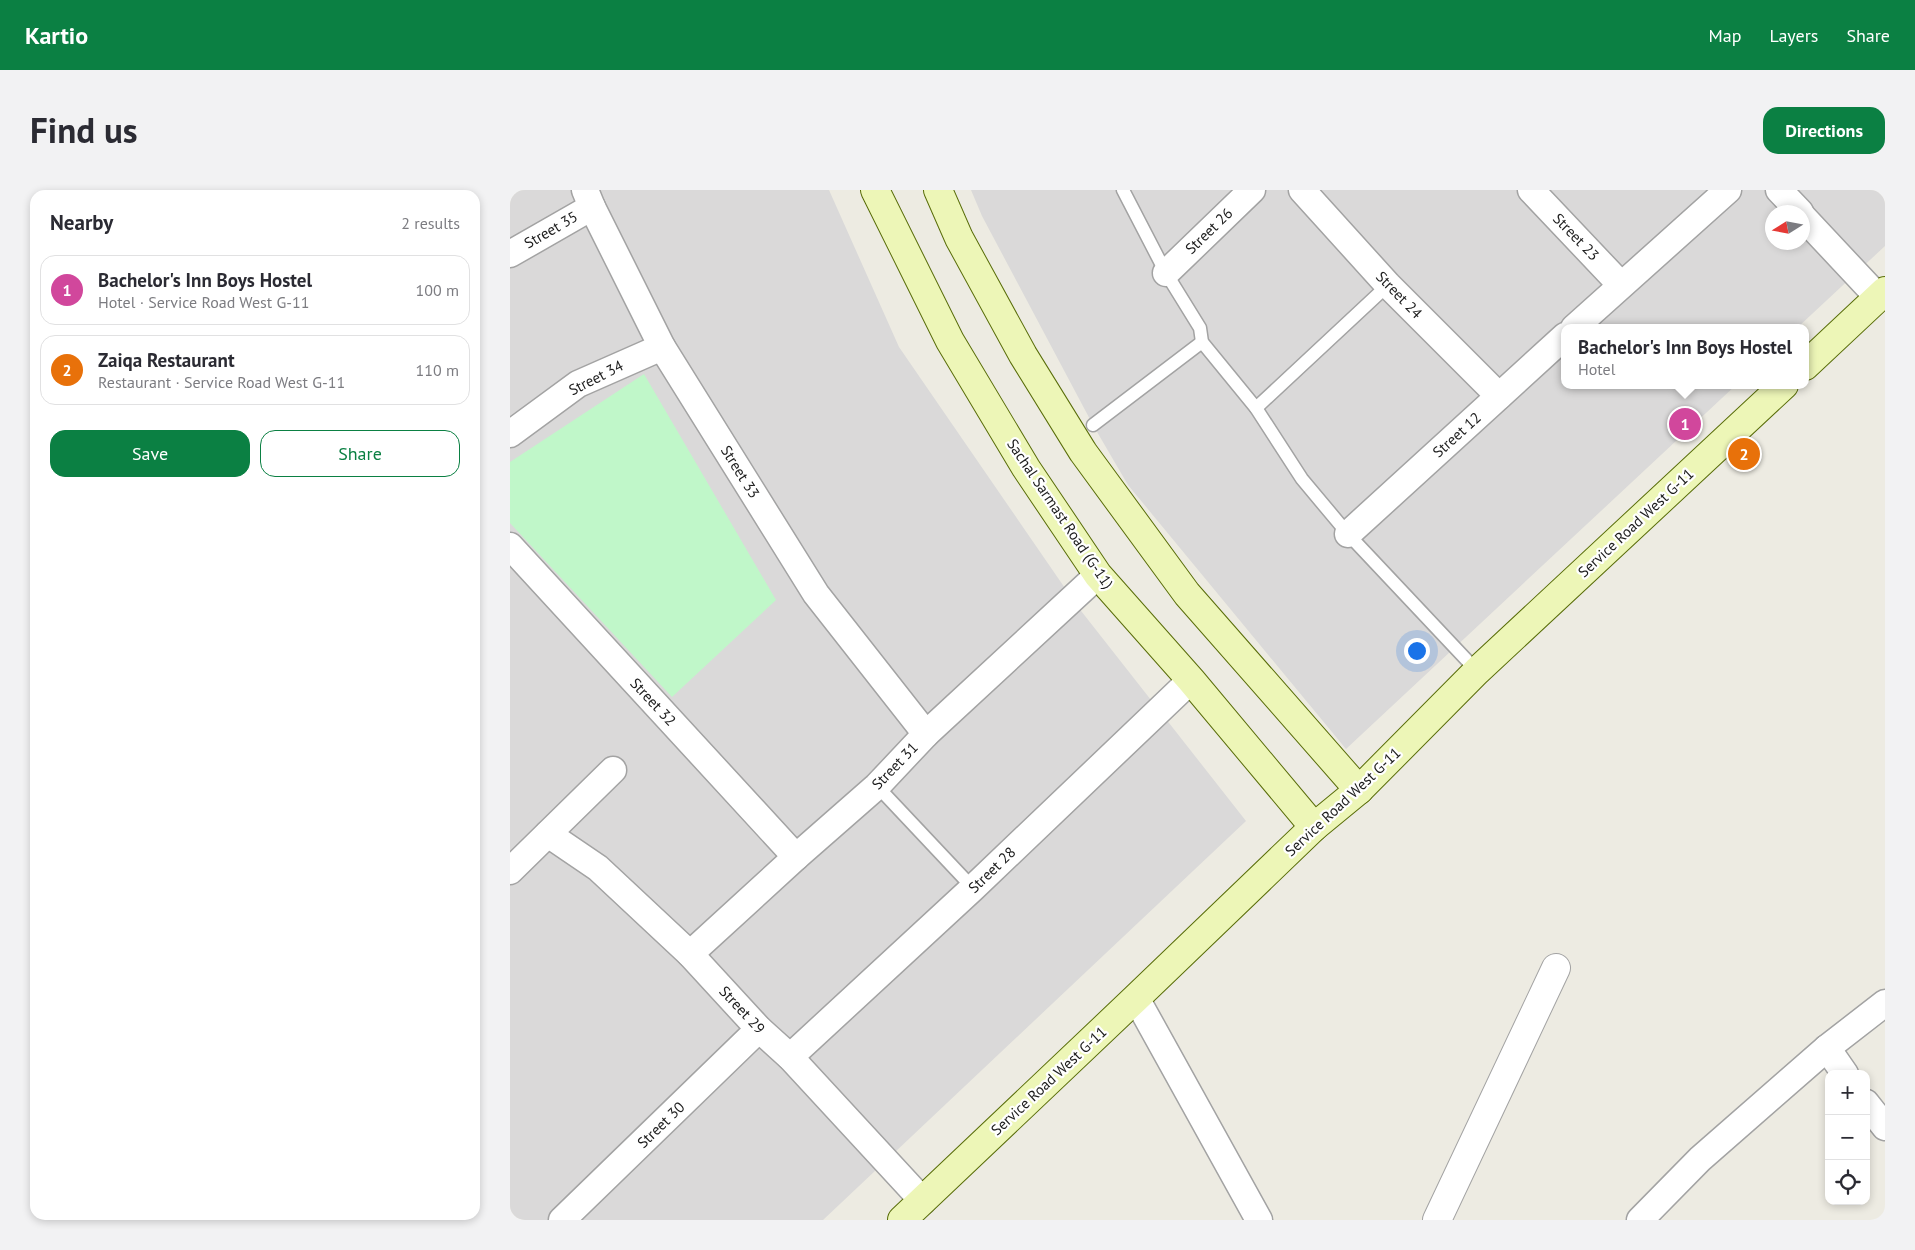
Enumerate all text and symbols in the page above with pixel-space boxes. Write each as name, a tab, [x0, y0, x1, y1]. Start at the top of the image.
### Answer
text: Kartio	[25, 20, 88, 51]
text: Map	[1709, 24, 1741, 47]
text: Layers	[1769, 24, 1818, 47]
text: Share	[1846, 24, 1890, 47]
text: Find us	[30, 107, 138, 153]
button: Directions	[1763, 107, 1885, 154]
street label: Street 26	[1181, 203, 1236, 258]
north arrow	[1765, 205, 1810, 250]
street label: Street 35	[521, 207, 581, 252]
text: Nearby	[50, 209, 113, 236]
street label: Street 23	[1549, 209, 1604, 264]
text: 2 results	[401, 213, 460, 233]
street label: Street 24	[1372, 267, 1427, 322]
text: Bachelor's Inn Boys Hostel	[98, 268, 312, 292]
text: 1	[62, 280, 72, 300]
text: 100 m	[416, 280, 459, 300]
text: Hotel · Service Road West G-11	[98, 292, 309, 312]
popup	[1561, 324, 1809, 389]
text: Bachelor's Inn Boys Hostel	[1578, 335, 1792, 359]
text: Zaiqa Restaurant	[98, 348, 235, 372]
street label: Street 34	[565, 356, 626, 399]
text: Hotel	[1578, 359, 1615, 379]
text: 2	[62, 360, 72, 380]
text: 110 m	[416, 360, 459, 380]
text: Restaurant · Service Road West G-11	[98, 372, 345, 392]
pin: 1	[1669, 405, 1701, 443]
street label: Street 12	[1429, 408, 1485, 461]
button: Save	[50, 430, 250, 477]
button: Share	[260, 430, 460, 477]
street label: Sachal Sarmast Road (G-11)	[1003, 435, 1118, 592]
pin: 2	[1728, 435, 1760, 473]
street label: Street 33	[717, 442, 764, 502]
street label: Service Road West G-11	[1574, 464, 1697, 581]
your location	[1404, 638, 1430, 664]
street label: Street 32	[626, 674, 680, 730]
street label: Street 31	[867, 738, 922, 793]
street label: Service Road West G-11	[1281, 743, 1404, 860]
street label: Street 28	[964, 842, 1019, 897]
street label: Street 29	[715, 982, 769, 1038]
street label: Service Road West G-11	[987, 1022, 1110, 1139]
map controls	[1825, 1070, 1870, 1205]
button: +	[1825, 1070, 1870, 1115]
street label: Street 30	[633, 1097, 688, 1152]
button: −	[1825, 1115, 1870, 1160]
button: locate	[1825, 1160, 1870, 1205]

